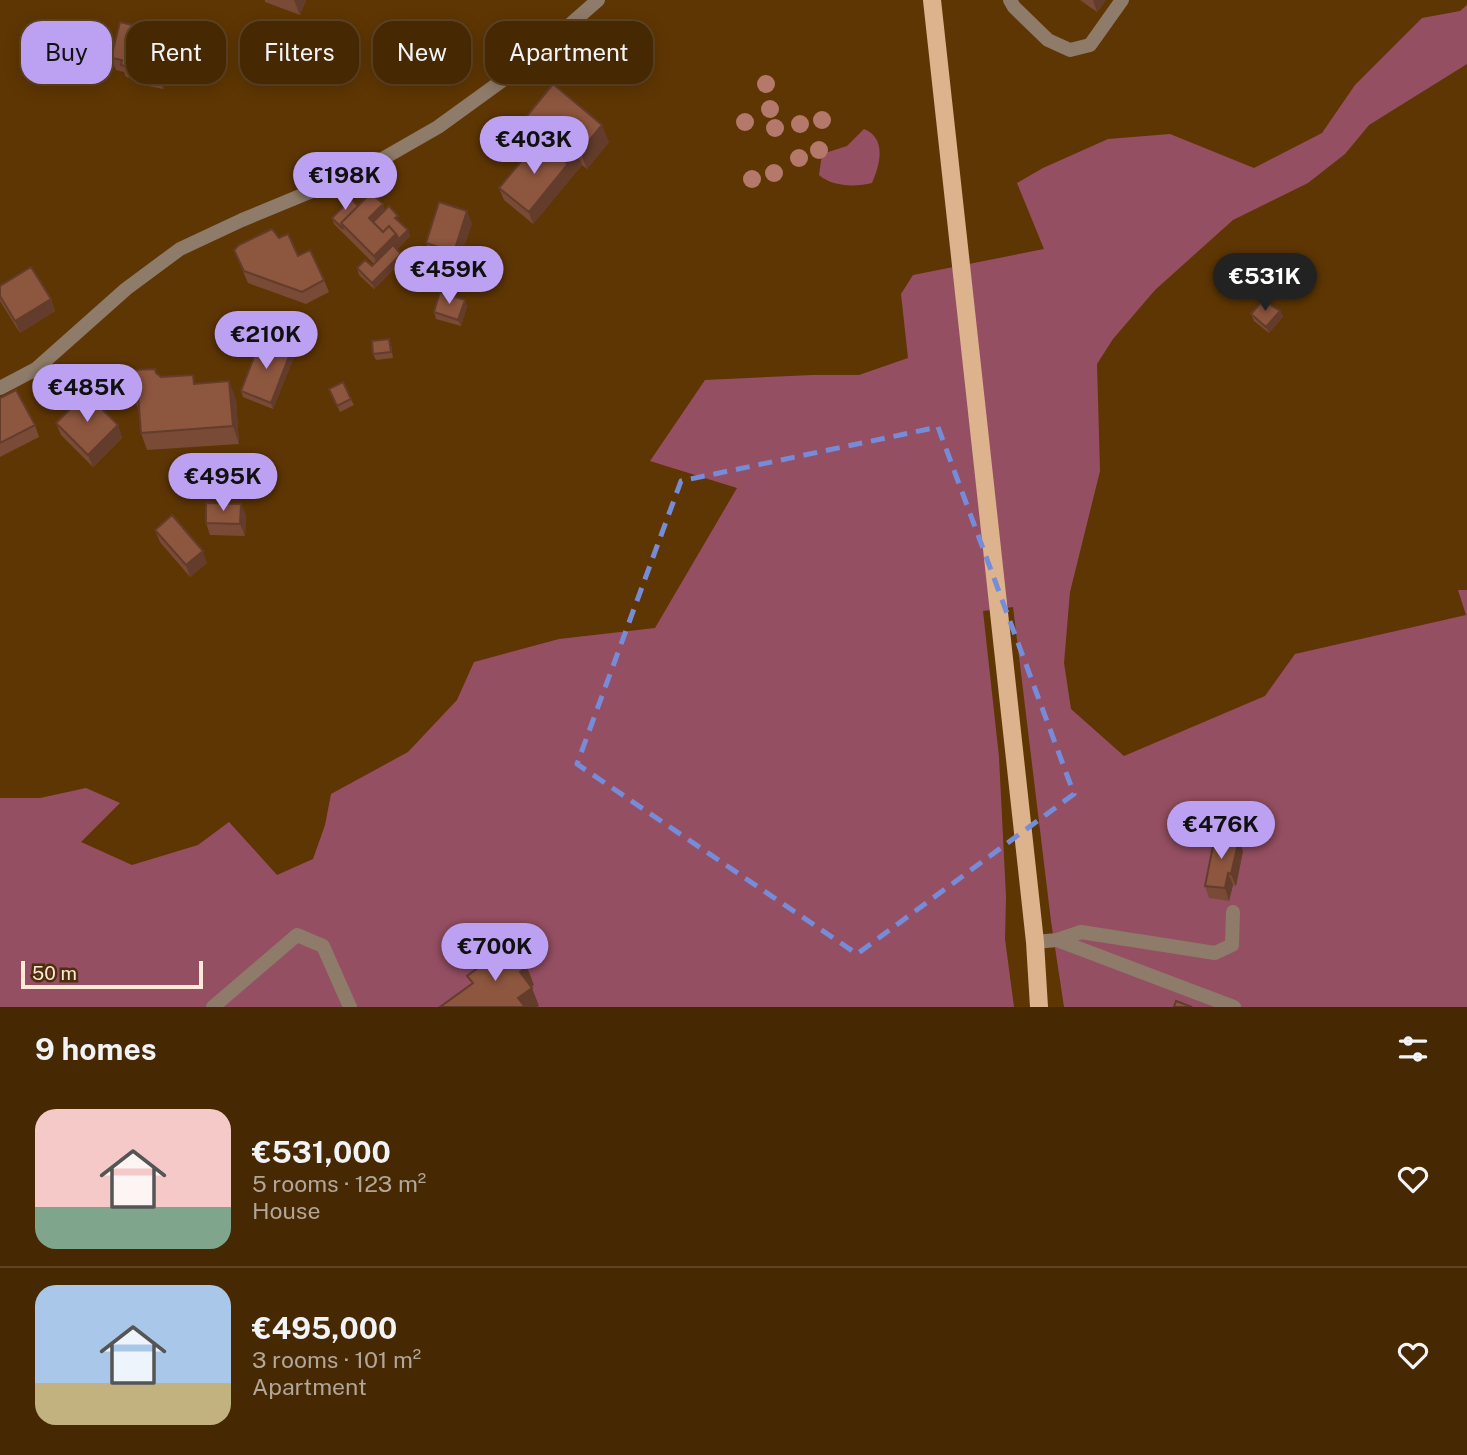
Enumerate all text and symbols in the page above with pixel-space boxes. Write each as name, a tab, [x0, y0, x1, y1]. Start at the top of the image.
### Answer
chip: Buy	[21, 21, 112, 84]
chip: Rent	[126, 21, 226, 84]
chip: Filters	[240, 21, 359, 84]
chip: New	[373, 21, 471, 84]
chip: Apartment	[485, 21, 653, 84]
pin: €403K	[485, 116, 583, 176]
text: €403K	[496, 125, 572, 152]
pin: €198K	[296, 152, 394, 212]
text: €198K	[309, 161, 381, 188]
pin: €459K	[400, 246, 498, 306]
pin: €531K	[1216, 254, 1314, 313]
text: €459K	[411, 255, 487, 282]
text: €531K	[1229, 262, 1301, 289]
pin: €210K	[217, 312, 315, 371]
text: €210K	[231, 320, 301, 347]
pin: €485K	[38, 364, 136, 424]
text: €485K	[48, 373, 126, 400]
pin: €495K	[174, 454, 272, 513]
text: €495K	[184, 462, 262, 489]
pin: €476K	[1172, 802, 1270, 861]
text: €476K	[1183, 810, 1259, 837]
pin: €700K	[446, 923, 544, 983]
text: €700K	[457, 932, 533, 959]
scale bar	[21, 958, 203, 990]
text: 50 m	[32, 962, 77, 984]
icon: filters	[1394, 1030, 1432, 1068]
text: 9 homes	[35, 1031, 157, 1067]
text: €531,000	[252, 1134, 391, 1170]
icon: home	[91, 1137, 175, 1221]
icon: heart	[1394, 1160, 1432, 1198]
text: 5 rooms · 123 m²	[252, 1170, 426, 1197]
text: House	[252, 1197, 320, 1224]
text: €495,000	[252, 1310, 397, 1346]
icon: home	[91, 1313, 175, 1397]
icon: heart	[1394, 1336, 1432, 1374]
text: 3 rooms · 101 m²	[252, 1346, 421, 1373]
text: Apartment	[252, 1373, 367, 1400]

